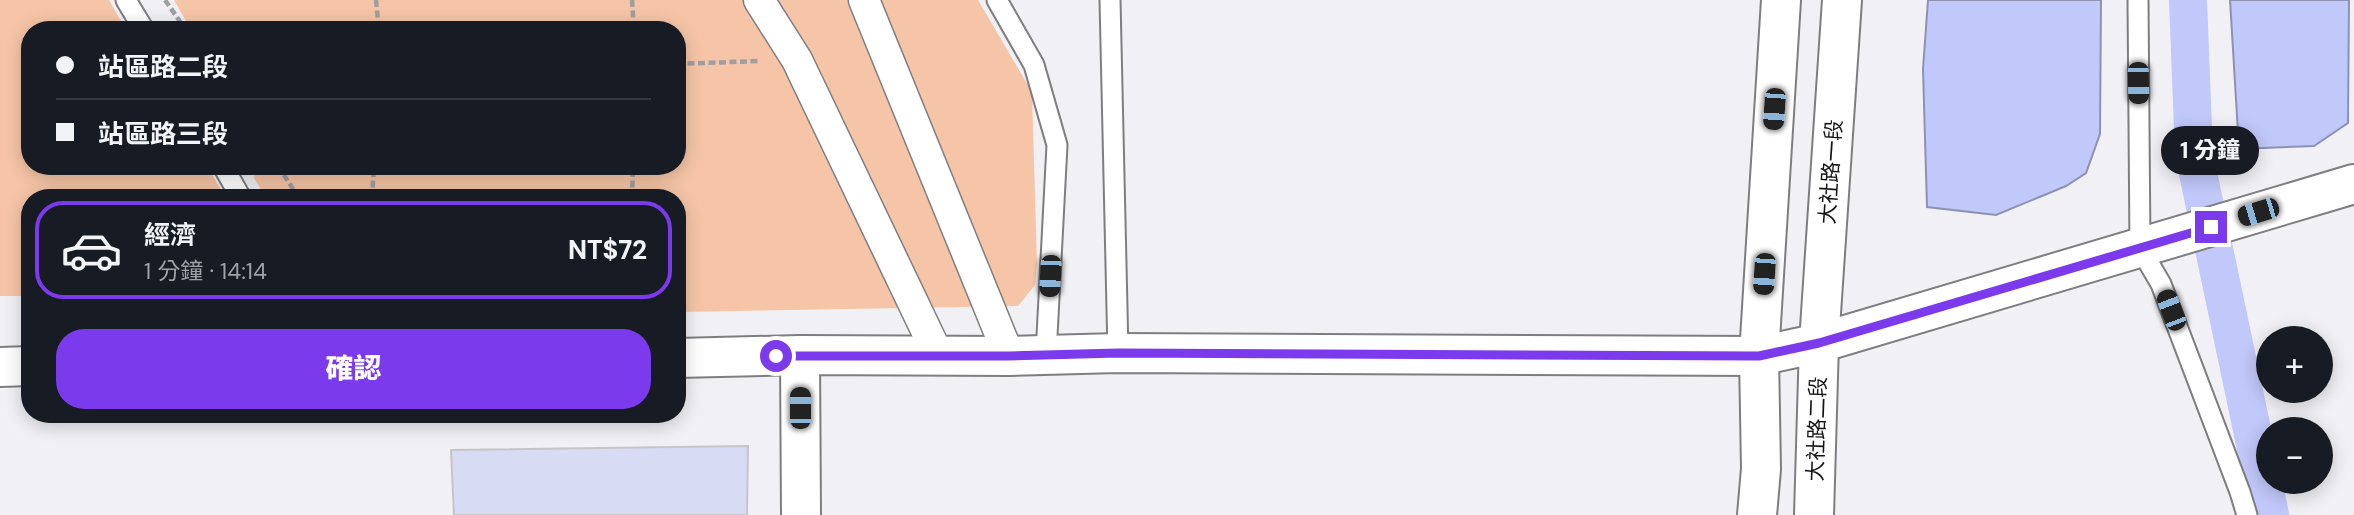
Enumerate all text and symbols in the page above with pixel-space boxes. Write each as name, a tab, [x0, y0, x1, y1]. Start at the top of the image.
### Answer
text: 站區路二段	[98, 50, 228, 84]
car	[2128, 62, 2149, 104]
car	[1763, 87, 1786, 131]
text: 站區路三段	[98, 117, 228, 151]
street label: 大社路一段	[1813, 119, 1849, 225]
callout: 1 分鐘	[2162, 126, 2260, 174]
text: 1 分鐘	[2180, 135, 2240, 165]
car	[2235, 196, 2282, 228]
route end	[2195, 211, 2227, 243]
text: 經濟	[144, 218, 196, 252]
icon: car	[60, 219, 123, 282]
text: NT$72	[568, 233, 647, 267]
car	[1753, 252, 1776, 296]
car	[1039, 254, 1062, 298]
text: 1 分鐘 · 14:14	[144, 256, 267, 286]
car	[2154, 287, 2189, 333]
map controls	[2256, 326, 2333, 494]
button: +	[2256, 326, 2333, 403]
button: 確認	[56, 329, 651, 409]
route start	[760, 340, 792, 372]
street label: 大社路二段	[1801, 376, 1833, 482]
car	[790, 387, 811, 429]
button: −	[2256, 417, 2333, 494]

